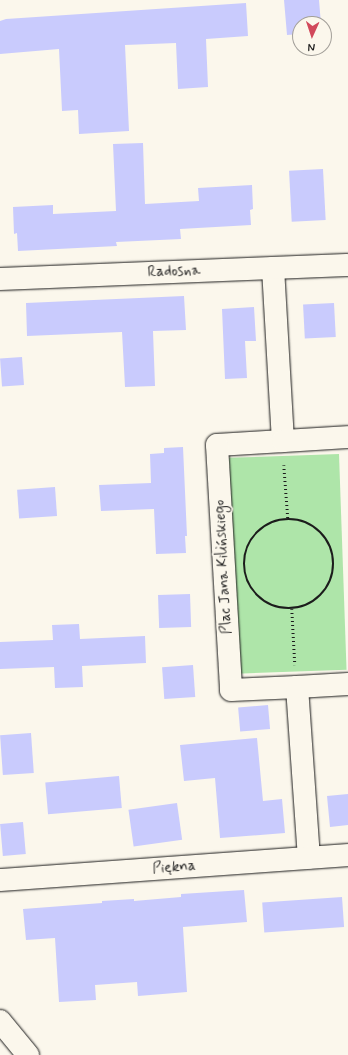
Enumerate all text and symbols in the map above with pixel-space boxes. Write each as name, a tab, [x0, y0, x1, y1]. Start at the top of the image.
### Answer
north arrow	[292, 16, 332, 56]
text: N	[307, 40, 315, 54]
street label: Radosna	[147, 262, 201, 282]
street label: Plac Jana Kilińskiego	[211, 499, 237, 635]
street label: Piękna	[152, 858, 196, 878]

